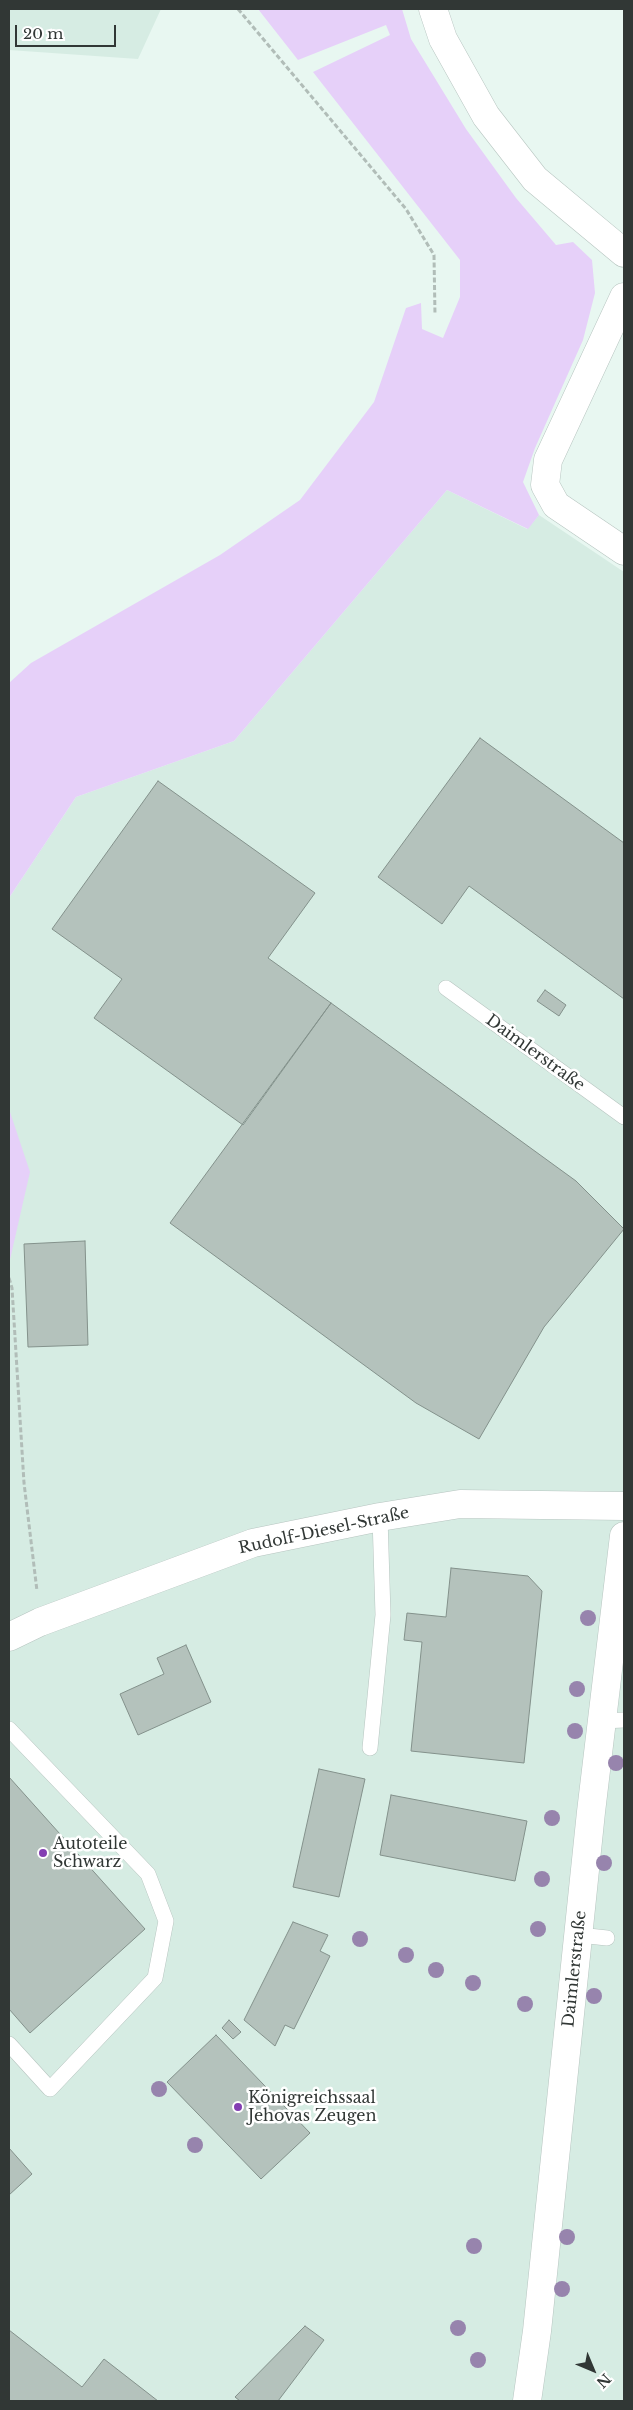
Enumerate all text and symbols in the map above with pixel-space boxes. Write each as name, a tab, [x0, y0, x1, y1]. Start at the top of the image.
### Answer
scale bar	[18, 15, 119, 47]
text: 20 m	[23, 24, 63, 43]
street label: Daimlerstraße	[482, 1011, 588, 1095]
street label: Rudolf-Diesel-Straße	[237, 1504, 411, 1558]
place label: Autoteile Schwarz	[53, 1834, 127, 1872]
marker: Autoteile Schwarz	[37, 1847, 49, 1859]
street label: Daimlerstraße	[559, 1910, 591, 2028]
place label: Königreichssaal Jehovas Zeugen	[248, 2088, 376, 2126]
marker: Königreichssaal Jehovas Zeugen	[232, 2101, 244, 2113]
north arrow	[568, 2345, 618, 2395]
text: N	[593, 2370, 615, 2392]

